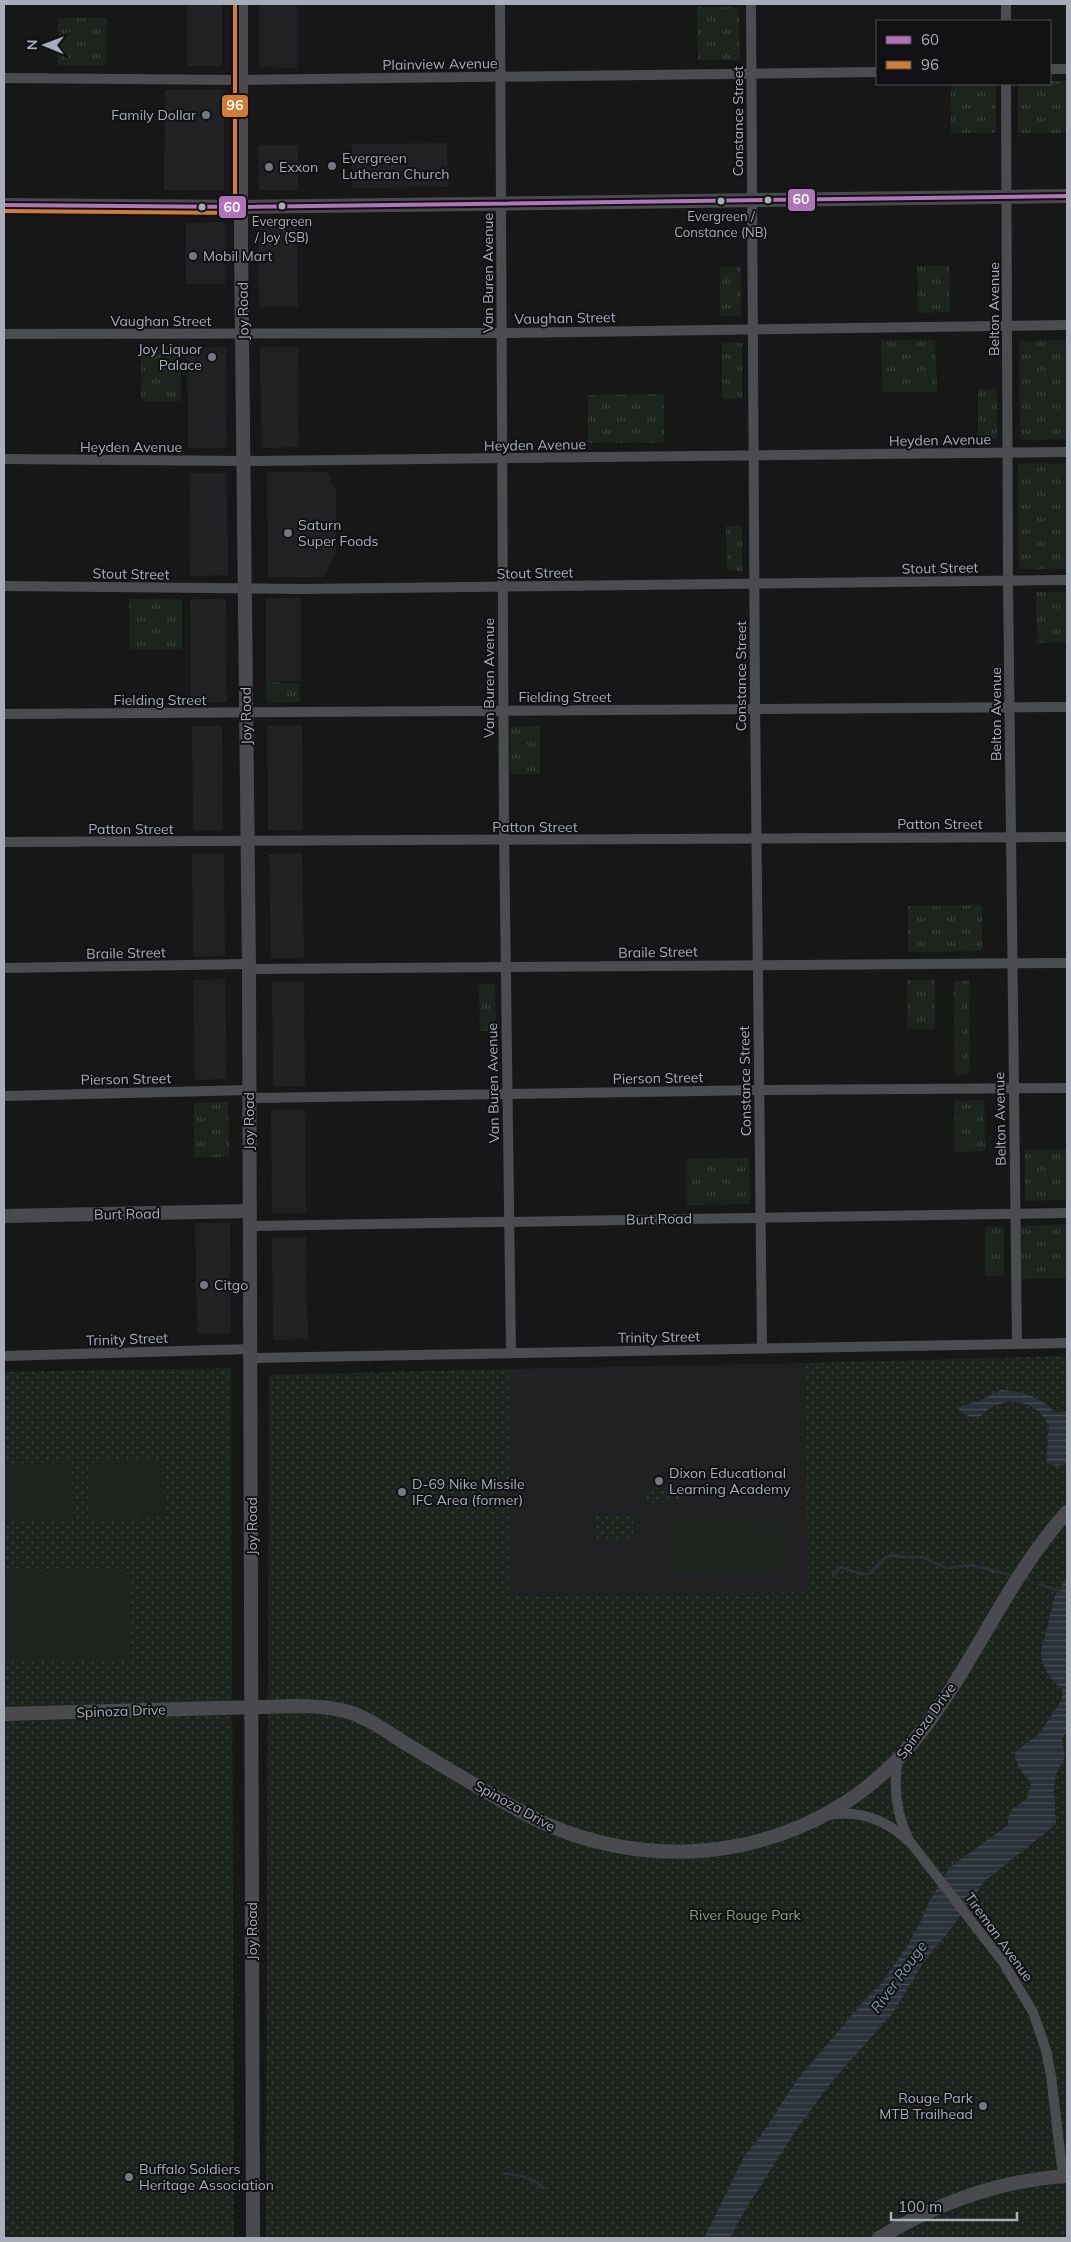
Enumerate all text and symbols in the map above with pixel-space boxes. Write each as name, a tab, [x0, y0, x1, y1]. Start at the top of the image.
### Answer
north arrow	[20, 20, 70, 70]
legend	[876, 20, 1051, 85]
text: 60	[921, 30, 939, 49]
text: N	[23, 39, 41, 50]
street label: Plainview Avenue	[382, 54, 498, 74]
text: 96	[921, 55, 939, 74]
street label: Constance Street	[729, 66, 747, 176]
line badge: 96	[221, 94, 249, 118]
text: 96	[227, 96, 243, 114]
place label: Family Dollar	[111, 106, 197, 124]
marker: Family Dollar	[200, 109, 212, 121]
place label: Evergreen Lutheran Church	[342, 149, 450, 183]
place label: Exxon	[279, 158, 318, 176]
marker: Evergreen Lutheran Church	[326, 160, 338, 172]
marker: Exxon	[263, 161, 275, 173]
line badge: 60	[787, 188, 816, 212]
text: 60	[793, 190, 809, 208]
line badge: 60	[218, 195, 247, 219]
unlabelled marker	[763, 195, 773, 205]
marker: Evergreen / Constance (NB)	[716, 196, 726, 206]
text: 60	[224, 198, 240, 216]
marker: Evergreen / Joy (SB)	[277, 201, 287, 211]
unlabelled marker	[197, 202, 207, 212]
place label: Evergreen / Constance (NB)	[674, 208, 768, 240]
place label: Evergreen / Joy (SB)	[252, 213, 312, 245]
street label: Van Buren Avenue	[479, 213, 497, 333]
place label: Mobil Mart	[203, 247, 273, 265]
marker: Mobil Mart	[187, 250, 199, 262]
street label: Belton Avenue	[985, 262, 1003, 356]
street label: Joy Road	[233, 282, 253, 340]
street label: Vaughan Street	[514, 308, 616, 328]
street label: Vaughan Street	[110, 312, 212, 330]
place label: Joy Liquor Palace	[138, 340, 203, 374]
marker: Joy Liquor Palace	[206, 351, 218, 363]
street label: Heyden Avenue	[889, 430, 991, 450]
street label: Heyden Avenue	[484, 435, 586, 455]
street label: Heyden Avenue	[80, 438, 182, 456]
place label: Saturn Super Foods	[298, 516, 379, 550]
marker: Saturn Super Foods	[282, 527, 294, 539]
street label: Stout Street	[901, 558, 979, 578]
street label: Stout Street	[496, 563, 574, 583]
street label: Stout Street	[92, 564, 170, 584]
street label: Van Buren Avenue	[480, 618, 498, 738]
street label: Constance Street	[732, 621, 750, 731]
street label: Belton Avenue	[987, 667, 1005, 761]
street label: Joy Road	[236, 687, 256, 745]
street label: Fielding Street	[519, 688, 612, 706]
street label: Fielding Street	[114, 691, 207, 709]
street label: Patton Street	[897, 815, 983, 833]
street label: Patton Street	[492, 818, 578, 836]
street label: Patton Street	[88, 820, 174, 838]
street label: Braile Street	[618, 942, 698, 962]
street label: Braile Street	[86, 943, 166, 963]
street label: Van Buren Avenue	[483, 1023, 503, 1143]
street label: Constance Street	[735, 1026, 755, 1136]
street label: Pierson Street	[613, 1068, 704, 1088]
street label: Pierson Street	[81, 1069, 172, 1089]
street label: Belton Avenue	[990, 1072, 1010, 1166]
street label: Joy Road	[240, 1092, 258, 1150]
street label: Burt Road	[94, 1204, 160, 1224]
street label: Burt Road	[626, 1209, 692, 1229]
place label: Citgo	[214, 1276, 248, 1294]
marker: Citgo	[198, 1279, 210, 1291]
street label: Trinity Street	[618, 1327, 700, 1347]
street label: Trinity Street	[86, 1329, 168, 1349]
place label: Dixon Educational Learning Academy	[669, 1464, 791, 1498]
place label: D-69 Nike Missile IFC Area (former)	[412, 1475, 525, 1509]
marker: Dixon Educational Learning Academy	[653, 1475, 665, 1487]
marker: D-69 Nike Missile IFC Area (former)	[396, 1486, 408, 1498]
street label: Joy Road	[243, 1497, 261, 1555]
street label: Spinoza Drive	[892, 1679, 960, 1763]
street label: Spinoza Drive	[76, 1700, 166, 1722]
street label: Spinoza Drive	[471, 1776, 559, 1836]
street label: Tireman Avenue	[961, 1889, 1037, 1985]
street label: Joy Road	[243, 1902, 261, 1960]
park label: River Rouge Park	[689, 1906, 802, 1924]
water label: River Rouge	[866, 1937, 931, 2016]
place label: Rouge Park MTB Trailhead	[879, 2089, 974, 2123]
marker: Rouge Park MTB Trailhead	[977, 2100, 989, 2112]
place label: Buffalo Soldiers Heritage Association	[139, 2160, 274, 2194]
marker: Buffalo Soldiers Heritage Association	[123, 2171, 135, 2183]
scale bar	[891, 2190, 1017, 2222]
text: 100 m	[898, 2197, 942, 2216]

